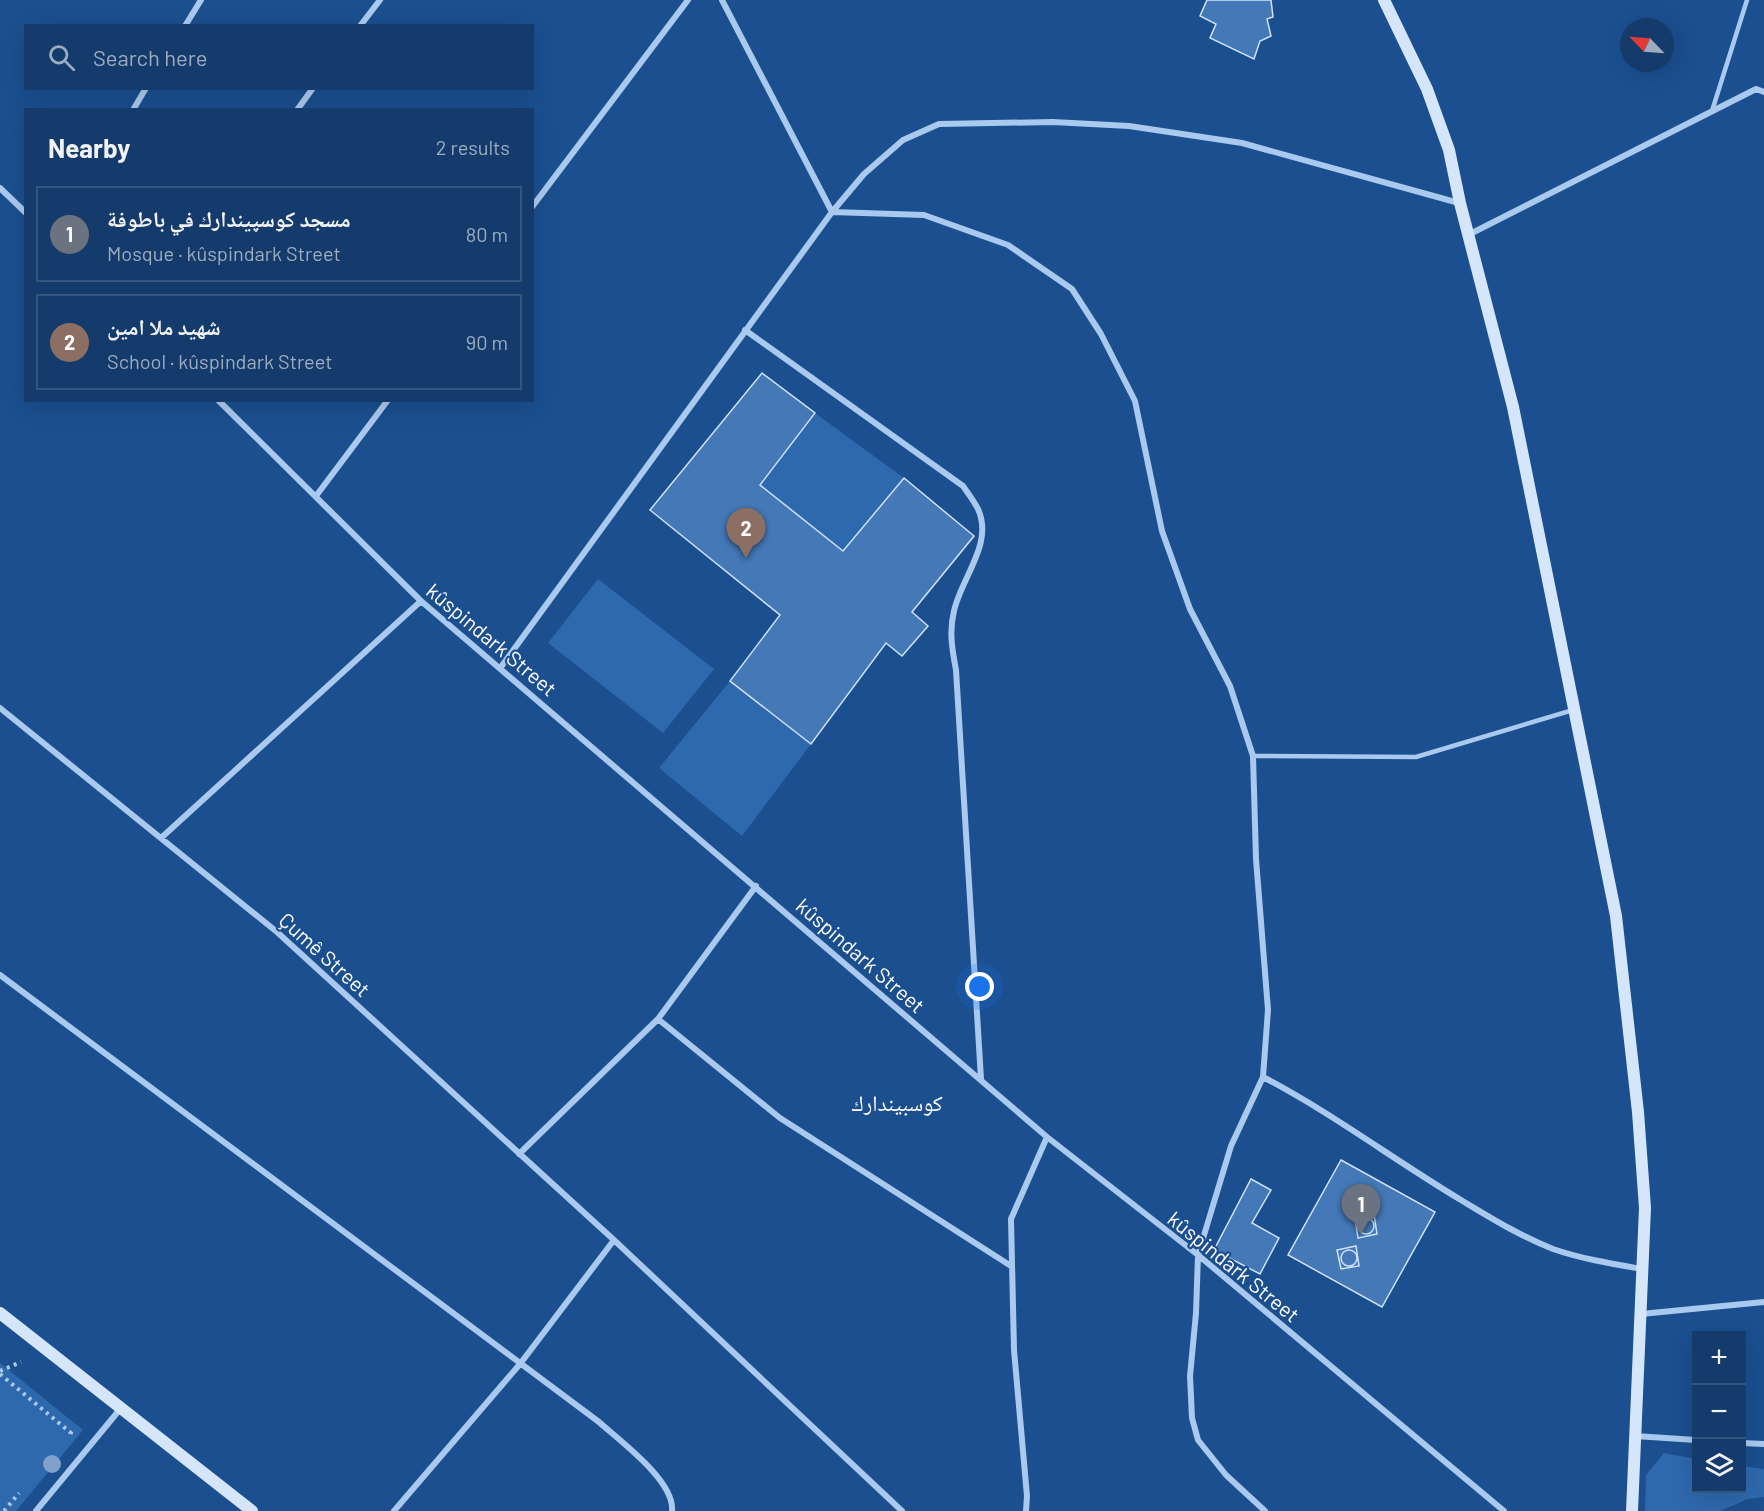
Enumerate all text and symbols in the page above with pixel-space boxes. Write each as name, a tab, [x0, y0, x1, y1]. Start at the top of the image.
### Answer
north arrow	[1620, 18, 1674, 72]
search box	[24, 24, 534, 90]
icon: search	[45, 41, 78, 74]
text: Search here	[93, 44, 207, 70]
text: Nearby	[48, 132, 130, 163]
text: 2 results	[436, 135, 510, 159]
text: مسجد كوسپيندارك في باطوفة	[107, 205, 351, 231]
text: 1	[66, 222, 73, 246]
text: 80 m	[466, 222, 508, 246]
text: Mosque · kûspindark Street	[107, 241, 341, 265]
text: شهيد ملا امين	[107, 313, 221, 339]
text: 2	[64, 330, 75, 354]
text: 90 m	[466, 330, 508, 354]
text: School · kûspindark Street	[107, 349, 333, 373]
pin: 2	[726, 508, 766, 558]
street label: kûspindark Street	[422, 577, 562, 701]
street label: kûspindark Street	[792, 892, 930, 1018]
street label: Çumê Street	[274, 907, 376, 1001]
your location	[965, 972, 994, 1001]
district label: كوسبيندارك	[851, 1089, 943, 1116]
pin: 1	[1342, 1184, 1380, 1234]
street label: kûspindark Street	[1163, 1205, 1305, 1327]
map controls	[1692, 1331, 1746, 1493]
button: +	[1692, 1331, 1746, 1385]
button: −	[1692, 1385, 1746, 1439]
button: layers	[1692, 1439, 1746, 1493]

